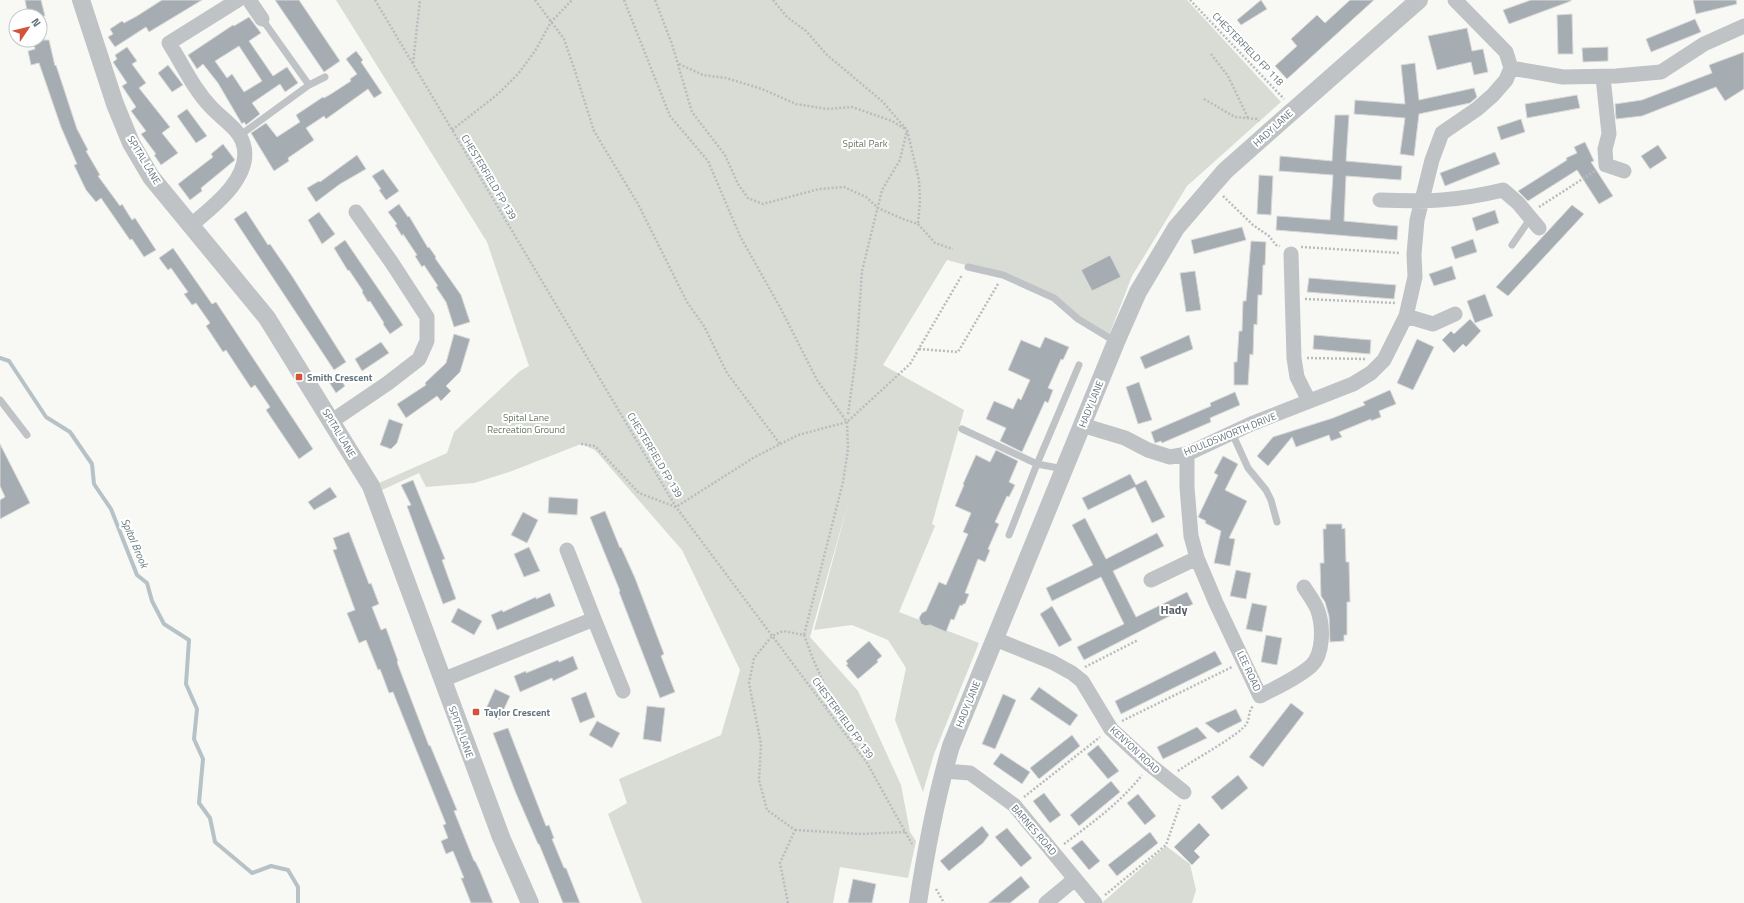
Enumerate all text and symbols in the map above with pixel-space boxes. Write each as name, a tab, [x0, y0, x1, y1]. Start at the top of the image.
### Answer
north arrow	[8, 8, 48, 48]
street label: CHESTERFIELD FP 118	[1209, 9, 1287, 89]
text: N	[27, 15, 45, 30]
street label: HADY LANE	[1250, 106, 1297, 150]
street label: CHESTERFIELD FP 139	[458, 132, 521, 223]
street label: SPITAL LANE	[124, 133, 165, 188]
park label: Spital Park	[842, 136, 888, 151]
place label: Smith Crescent	[307, 370, 373, 385]
marker: Smith Crescent	[294, 372, 304, 382]
street label: HADY LANE	[1075, 378, 1107, 430]
street label: SPITAL LANE	[319, 406, 360, 461]
street label: HOULDSWORTH DRIVE	[1181, 408, 1279, 459]
park label: Spital Lane Recreation Ground	[487, 410, 565, 437]
street label: CHESTERFIELD FP 139	[624, 410, 687, 501]
water label: Spital Brook	[117, 516, 153, 571]
district label: Hady	[1161, 600, 1187, 619]
street label: LEE ROAD	[1233, 648, 1265, 694]
street label: CHESTERFIELD FP 139	[808, 674, 878, 762]
street label: HADY LANE	[952, 678, 984, 730]
street label: SPITAL LANE	[445, 704, 478, 761]
place label: Taylor Crescent	[484, 705, 551, 720]
marker: Taylor Crescent	[471, 707, 481, 717]
street label: KENYON ROAD	[1107, 723, 1163, 777]
street label: BARNES ROAD	[1008, 801, 1060, 859]

